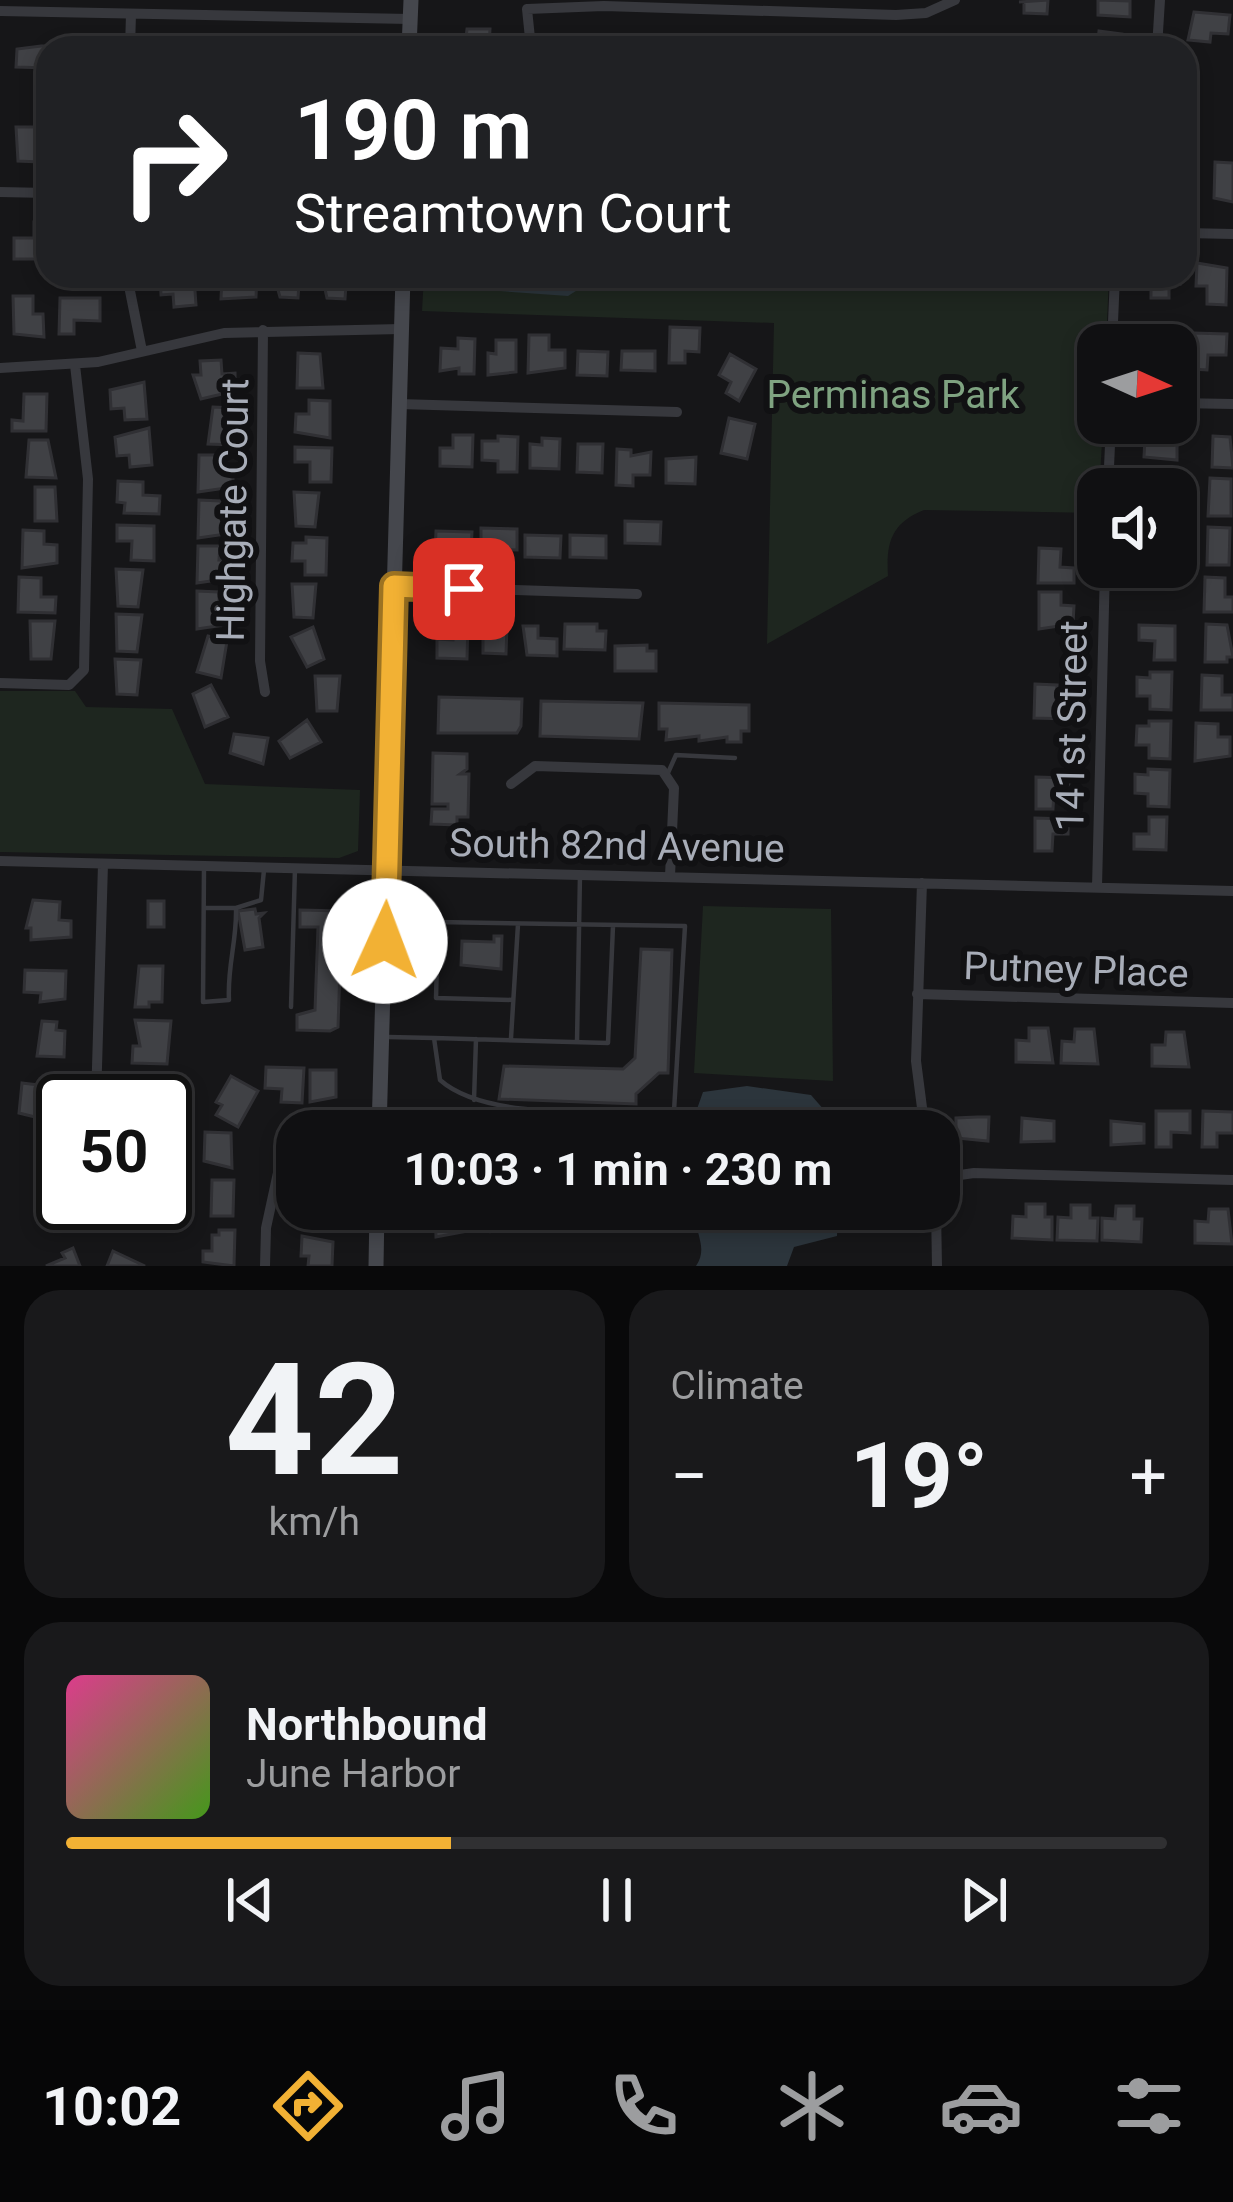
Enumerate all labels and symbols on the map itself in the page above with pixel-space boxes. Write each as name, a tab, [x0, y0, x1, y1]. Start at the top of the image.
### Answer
north arrow	[1077, 324, 1197, 444]
park label: Perminas Park	[766, 372, 1020, 418]
street label: Highgate Court	[208, 378, 258, 642]
pin	[413, 538, 515, 640]
street label: 141st Street	[1047, 620, 1097, 832]
street label: South 82nd Avenue	[449, 820, 785, 872]
position arrow	[322, 878, 448, 1004]
street label: Putney Place	[963, 943, 1189, 997]
speed limit sign: 50	[36, 1074, 192, 1230]

